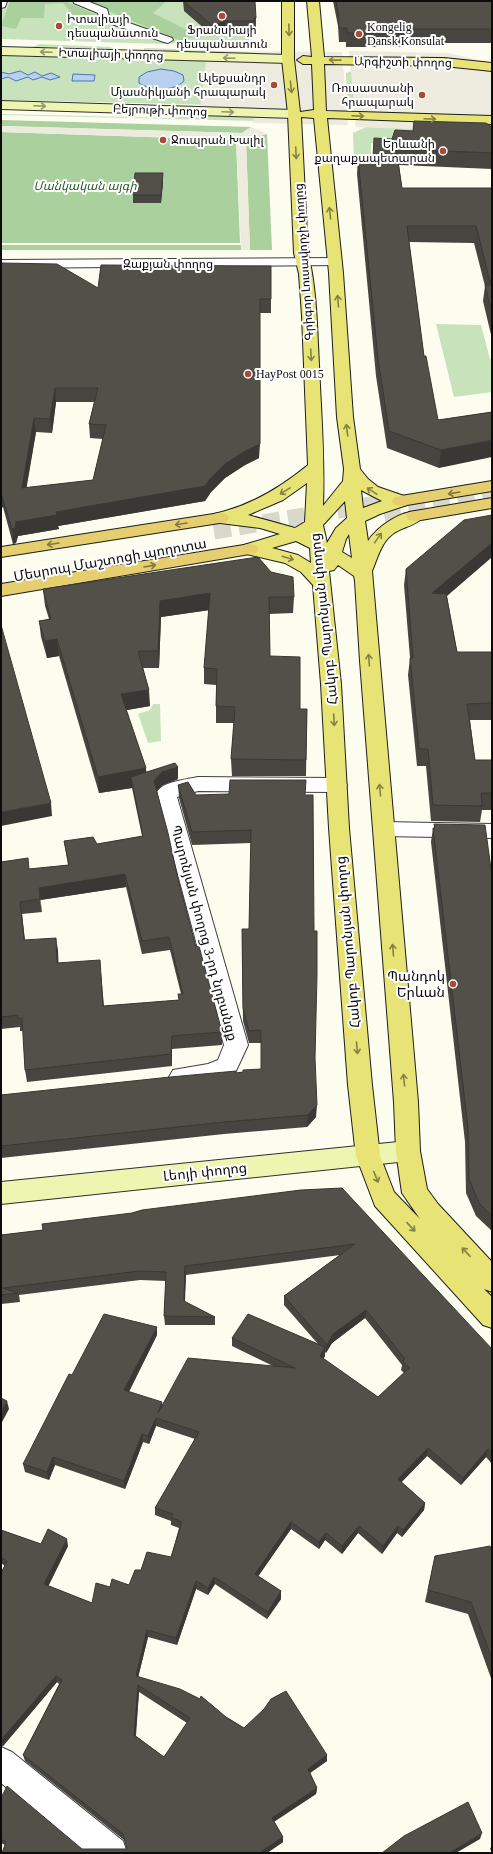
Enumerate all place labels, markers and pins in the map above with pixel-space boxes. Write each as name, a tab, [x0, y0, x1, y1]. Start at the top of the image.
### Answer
marker: Ֆրանսիայի դեսպանատուն	[217, 11, 227, 21]
place label: Իտալիայի դեսպանատուն	[67, 12, 159, 40]
place label: Kongelig Dansk Konsulat	[367, 20, 445, 48]
marker: Իտալիայի դեսպանատուն	[54, 21, 64, 31]
place label: Ֆրանսիայի դեսպանատուն	[176, 23, 268, 51]
marker: Kongelig Dansk Konsulat	[354, 29, 364, 39]
place label: Ալեքսանդր Մյասնիկյանի հրապարակ	[110, 71, 266, 99]
marker: Ալեքսանդր Մյասնիկյանի հրապարակ	[269, 80, 279, 90]
place label: Ռուսաստանի հրապարակ	[332, 81, 414, 109]
marker: Ռուսաստանի հրապարակ	[417, 90, 427, 100]
place label: Ջուպրան Խալիլ	[171, 133, 265, 147]
marker: Ջուպրան Խալիլ	[158, 135, 168, 145]
place label: Երևւանի քաղաքապետարան	[315, 137, 435, 165]
marker: Երևւանի քաղաքապետարան	[438, 146, 448, 156]
place label: HayPost 0015	[256, 367, 324, 381]
marker: HayPost 0015	[243, 369, 253, 379]
place label: Պանդոկ Երևան	[387, 969, 445, 1000]
marker: Պանդոկ Երևան	[448, 979, 458, 989]

